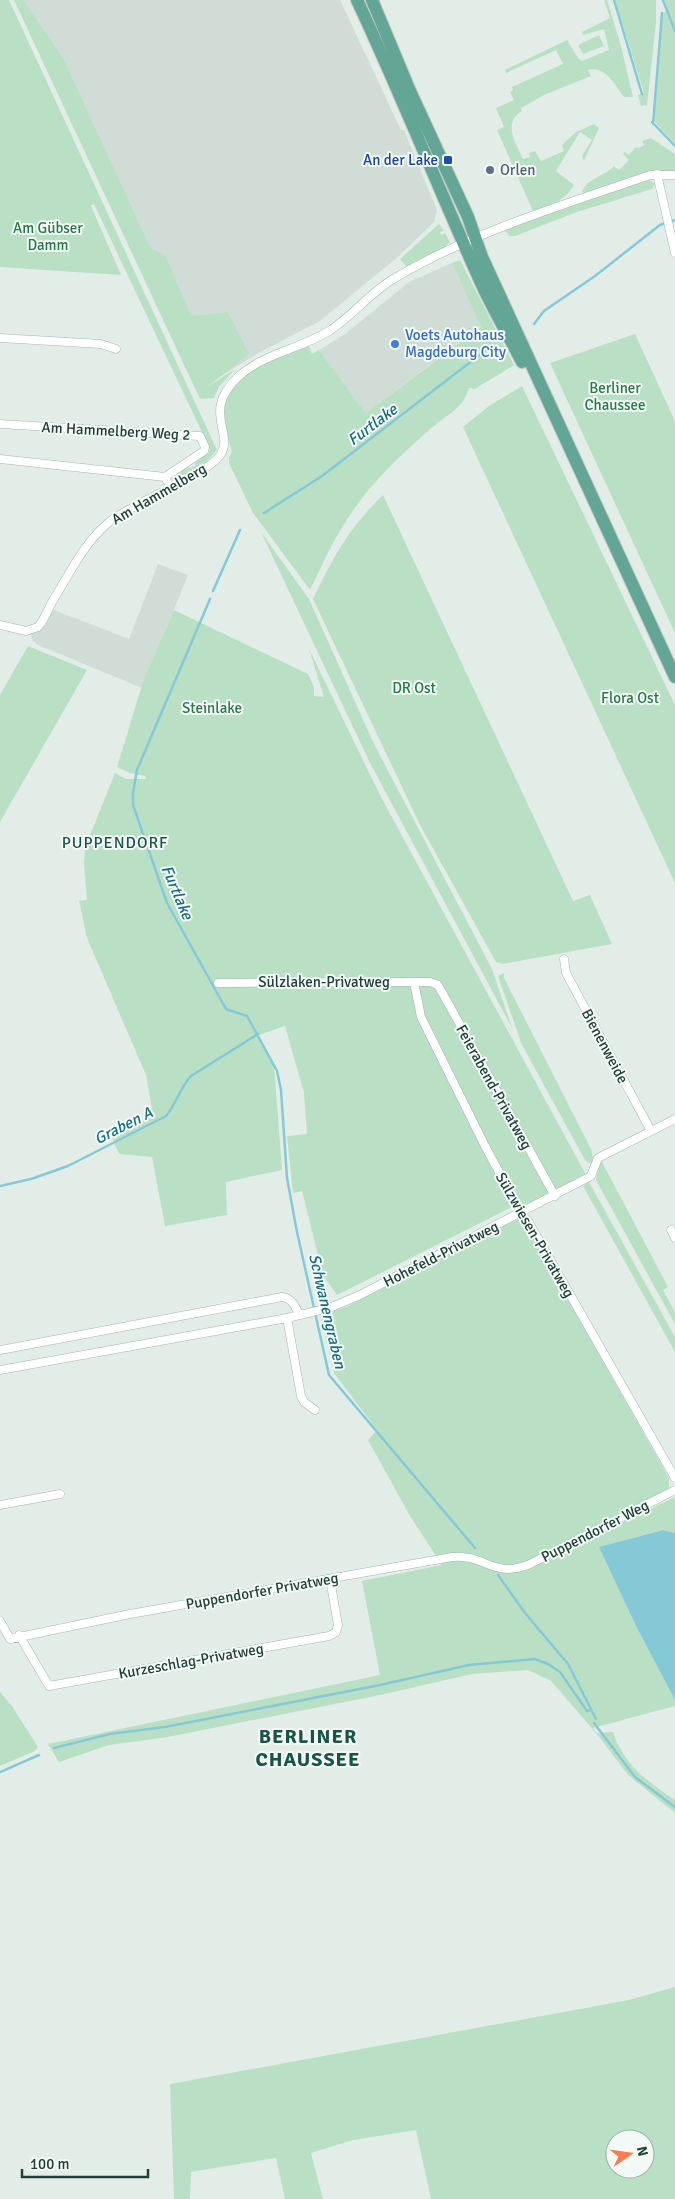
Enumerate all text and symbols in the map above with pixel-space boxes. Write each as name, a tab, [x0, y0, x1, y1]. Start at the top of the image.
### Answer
place label: An der Lake	[363, 151, 438, 169]
marker: An der Lake	[442, 154, 454, 166]
place label: Orlen	[500, 161, 535, 179]
marker: Orlen	[484, 164, 496, 176]
park label: Am Gübser Damm	[13, 219, 83, 254]
place label: Voets Autohaus Magdeburg City	[405, 326, 506, 361]
marker: Voets Autohaus Magdeburg City	[389, 338, 401, 350]
park label: Berliner Chaussee	[584, 379, 646, 414]
water label: Furtlake	[344, 399, 402, 450]
street label: Am Hammelberg Weg 2	[41, 418, 191, 444]
street label: Am Hammelberg	[108, 459, 210, 528]
park label: DR Ost	[392, 679, 436, 697]
park label: Flora Ost	[601, 689, 659, 707]
park label: Steinlake	[182, 699, 242, 717]
district label: PUPPENDORF	[62, 833, 168, 853]
water label: Furtlake	[157, 862, 198, 923]
street label: Sülzlaken-Privatweg	[258, 973, 390, 991]
street label: Bienenweide	[578, 1006, 632, 1086]
street label: Feierabend-Privatweg	[452, 1021, 536, 1153]
water label: Graben A	[91, 1103, 156, 1149]
street label: Sülzwiesen-Privatweg	[492, 1169, 578, 1301]
street label: Hohefeld-Privatweg	[380, 1217, 502, 1291]
water label: Schwanengraben	[304, 1252, 350, 1372]
street label: Puppendorfer Weg	[538, 1496, 652, 1566]
street label: Puppendorfer Privatweg	[184, 1569, 340, 1613]
street label: Kurzeschlag-Privatweg	[117, 1639, 265, 1683]
district label: BERLINER CHAUSSEE	[255, 1724, 361, 1772]
north arrow	[605, 2129, 655, 2179]
text: N	[633, 2145, 652, 2158]
scale bar	[22, 2146, 149, 2178]
text: 100 m	[30, 2155, 70, 2173]

